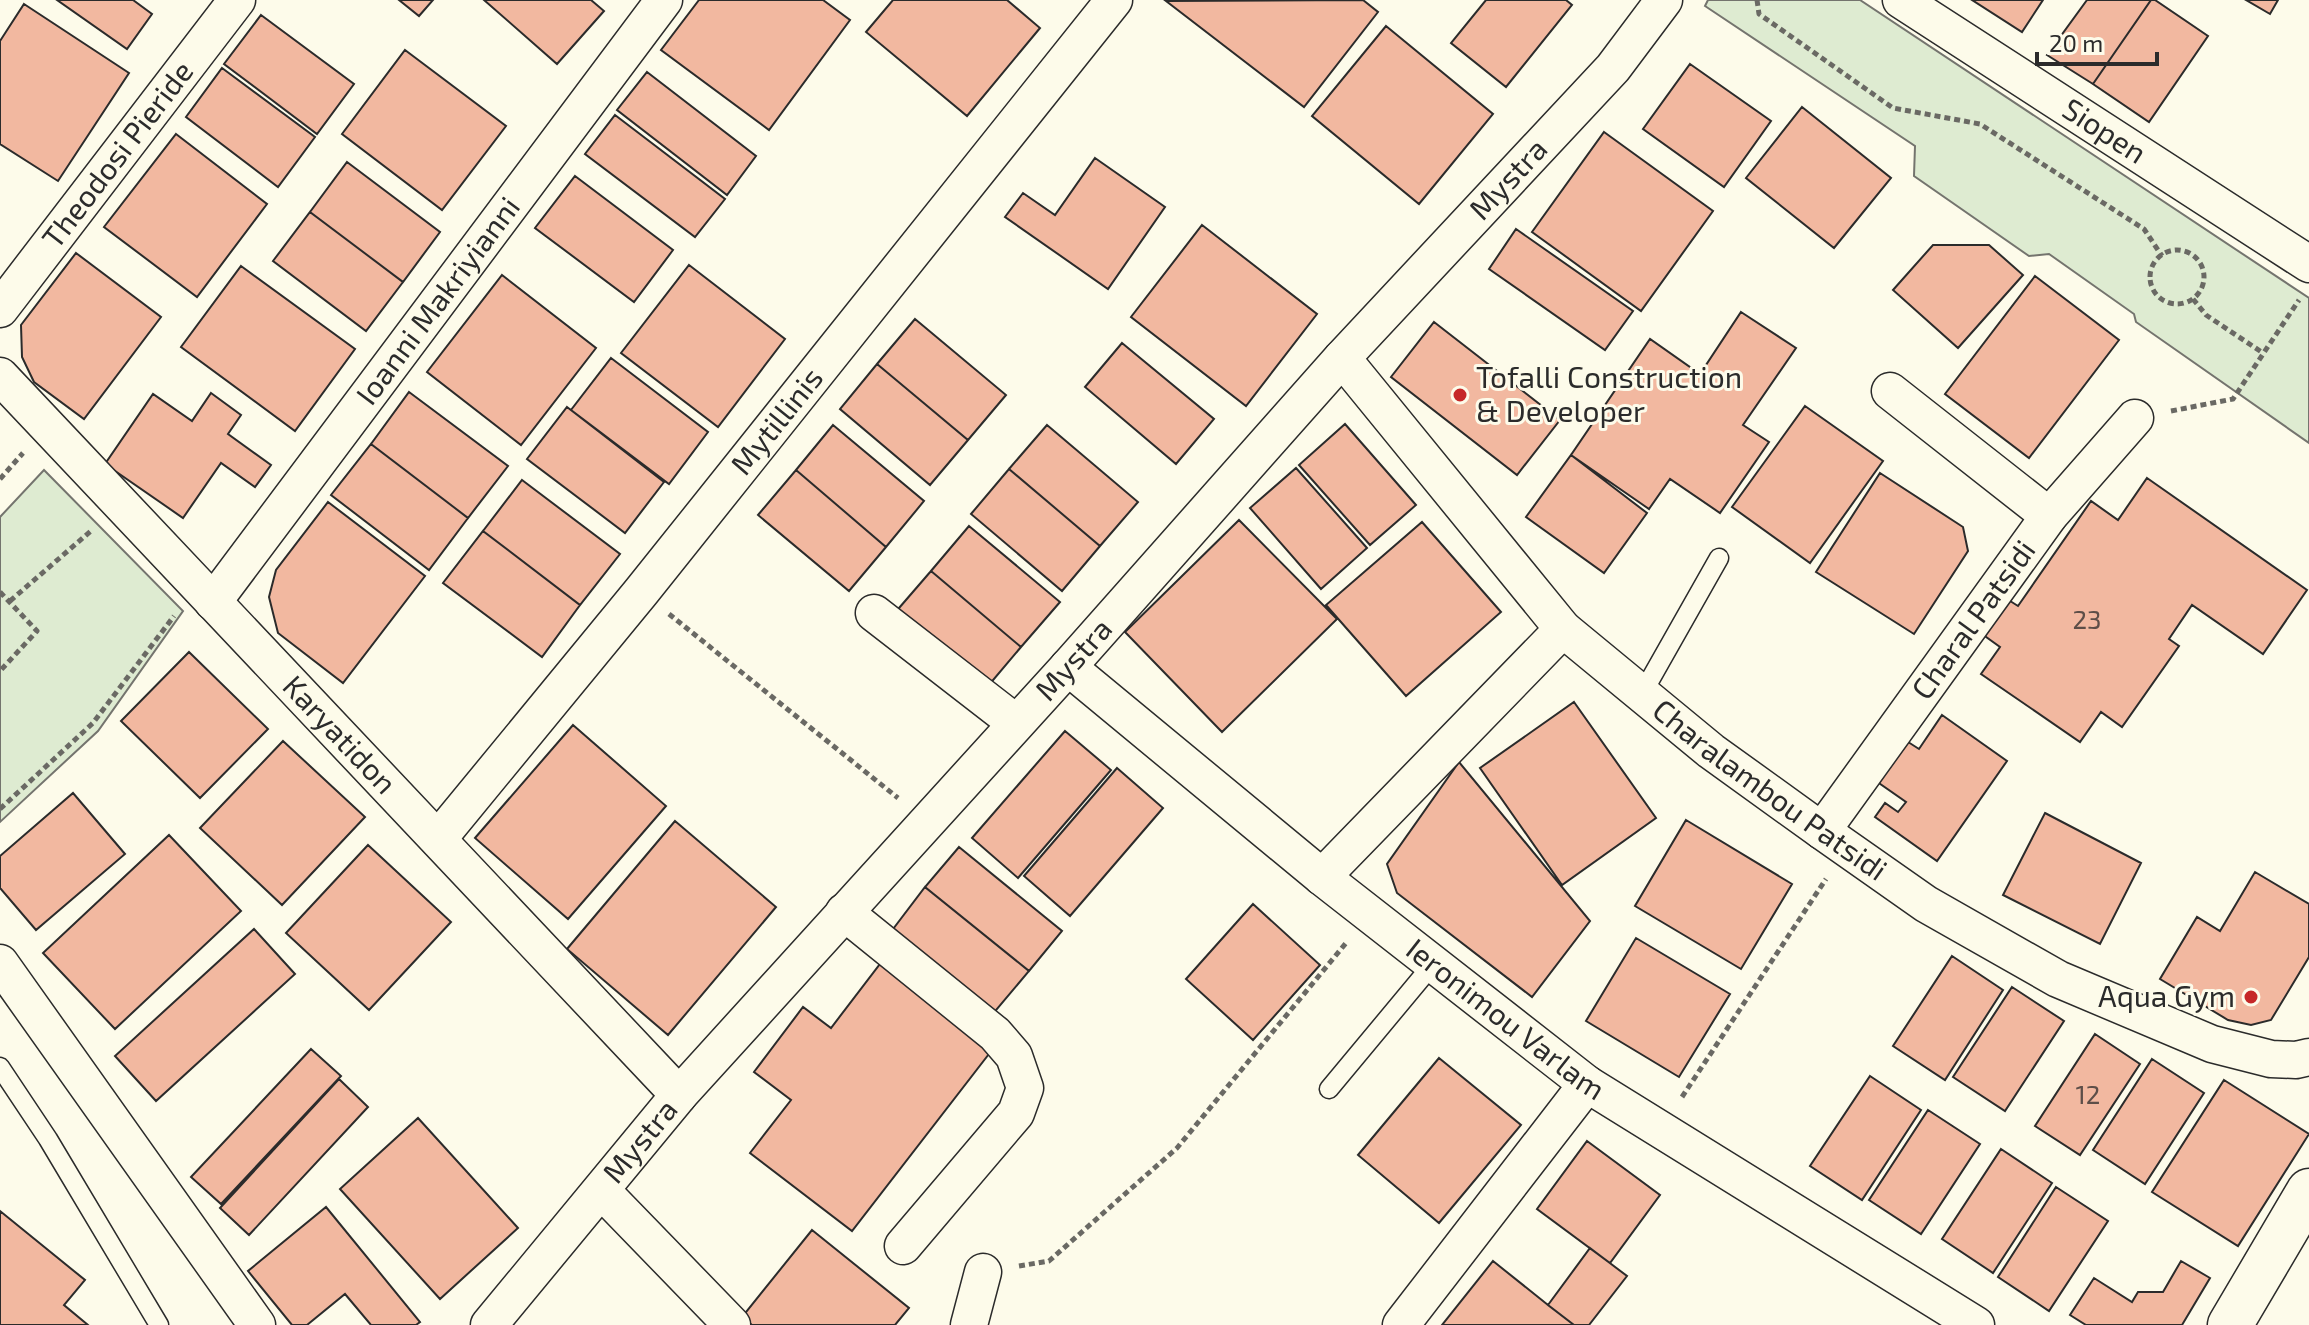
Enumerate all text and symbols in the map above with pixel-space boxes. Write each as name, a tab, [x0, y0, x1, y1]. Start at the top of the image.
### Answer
scale bar	[2037, 16, 2157, 66]
text: 20 m	[2049, 28, 2103, 57]
street label: Theodosi Pieride	[33, 53, 199, 254]
street label: Siopen	[2057, 90, 2154, 170]
street label: Mystra	[1461, 130, 1554, 226]
street label: Ioanni Makriyianni	[347, 189, 526, 411]
place label: Tofalli Construction & Developer	[1476, 358, 1742, 428]
street label: Mytillinis	[722, 360, 829, 481]
marker: Tofalli Construction & Developer	[1451, 386, 1469, 404]
street label: Charal Patsidi	[1903, 532, 2042, 705]
house number: 23	[2072, 603, 2102, 634]
street label: Mystra	[1027, 610, 1118, 707]
street label: Karyatidon	[276, 667, 405, 800]
street label: Charalambou Patsidi	[1646, 691, 1895, 887]
street label: Ieronimou Varlam	[1400, 930, 1612, 1107]
place label: Aqua Gym	[2098, 977, 2235, 1013]
marker: Aqua Gym	[2242, 988, 2260, 1006]
house number: 12	[2076, 1078, 2100, 1109]
street label: Mystra	[594, 1091, 684, 1189]

